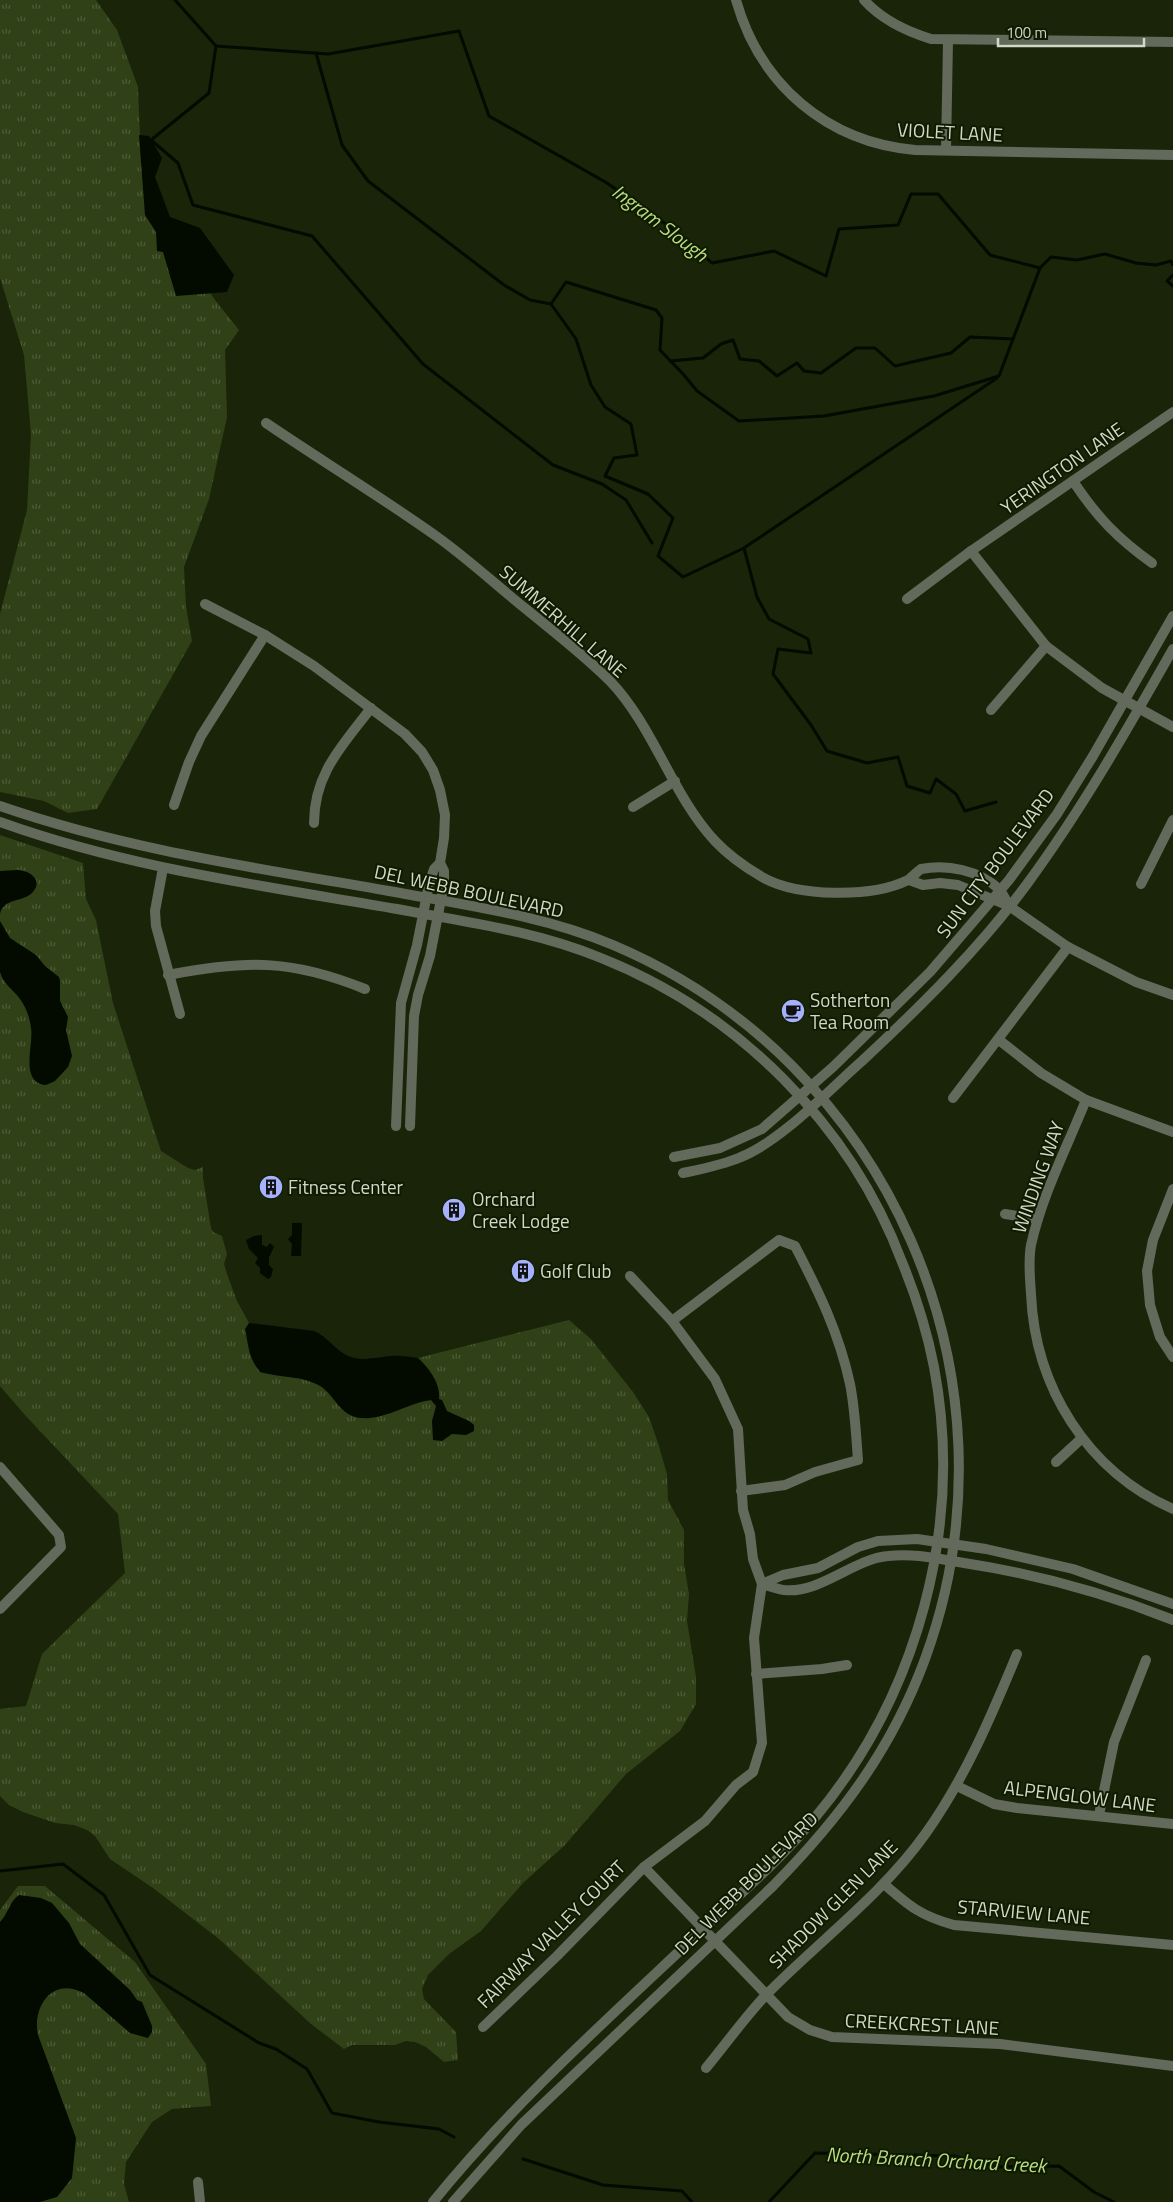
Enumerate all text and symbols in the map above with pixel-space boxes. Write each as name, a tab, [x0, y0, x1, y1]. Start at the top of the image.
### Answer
scale bar	[998, 15, 1144, 47]
text: 100 m	[1006, 21, 1047, 44]
street label: VIOLET LANE	[896, 114, 1004, 149]
water label: Ingram Slough	[606, 176, 716, 270]
street label: YERINGTON LANE	[994, 414, 1129, 521]
street label: SUMMERHILL LANE	[493, 557, 633, 684]
street label: SUN CITY BOULEVARD	[929, 782, 1061, 944]
street label: DEL WEBB BOULEVARD	[372, 856, 566, 925]
place label: Sotherton Tea Room	[810, 985, 890, 1036]
cafe icon: Sotherton Tea Room	[780, 998, 806, 1024]
street label: WINDING WAY	[1004, 1116, 1071, 1237]
place label: Fitness Center	[288, 1172, 404, 1201]
building icon: Fitness Center	[258, 1174, 284, 1200]
place label: Orchard Creek Lodge	[472, 1184, 570, 1235]
building icon: Orchard Creek Lodge	[441, 1197, 467, 1223]
place label: Golf Club	[540, 1256, 611, 1285]
building icon: Golf Club	[510, 1258, 536, 1284]
street label: ALPENGLOW LANE	[1002, 1772, 1158, 1819]
street label: DEL WEBB BOULEVARD	[667, 1804, 824, 1961]
street label: SHADOW GLEN LANE	[761, 1832, 904, 1975]
street label: FAIRWAY VALLEY COURT	[470, 1853, 631, 2014]
street label: STARVIEW LANE	[956, 1891, 1092, 1932]
street label: CREEKCREST LANE	[844, 2005, 1000, 2042]
water label: North Branch Orchard Creek	[825, 2138, 1049, 2181]

